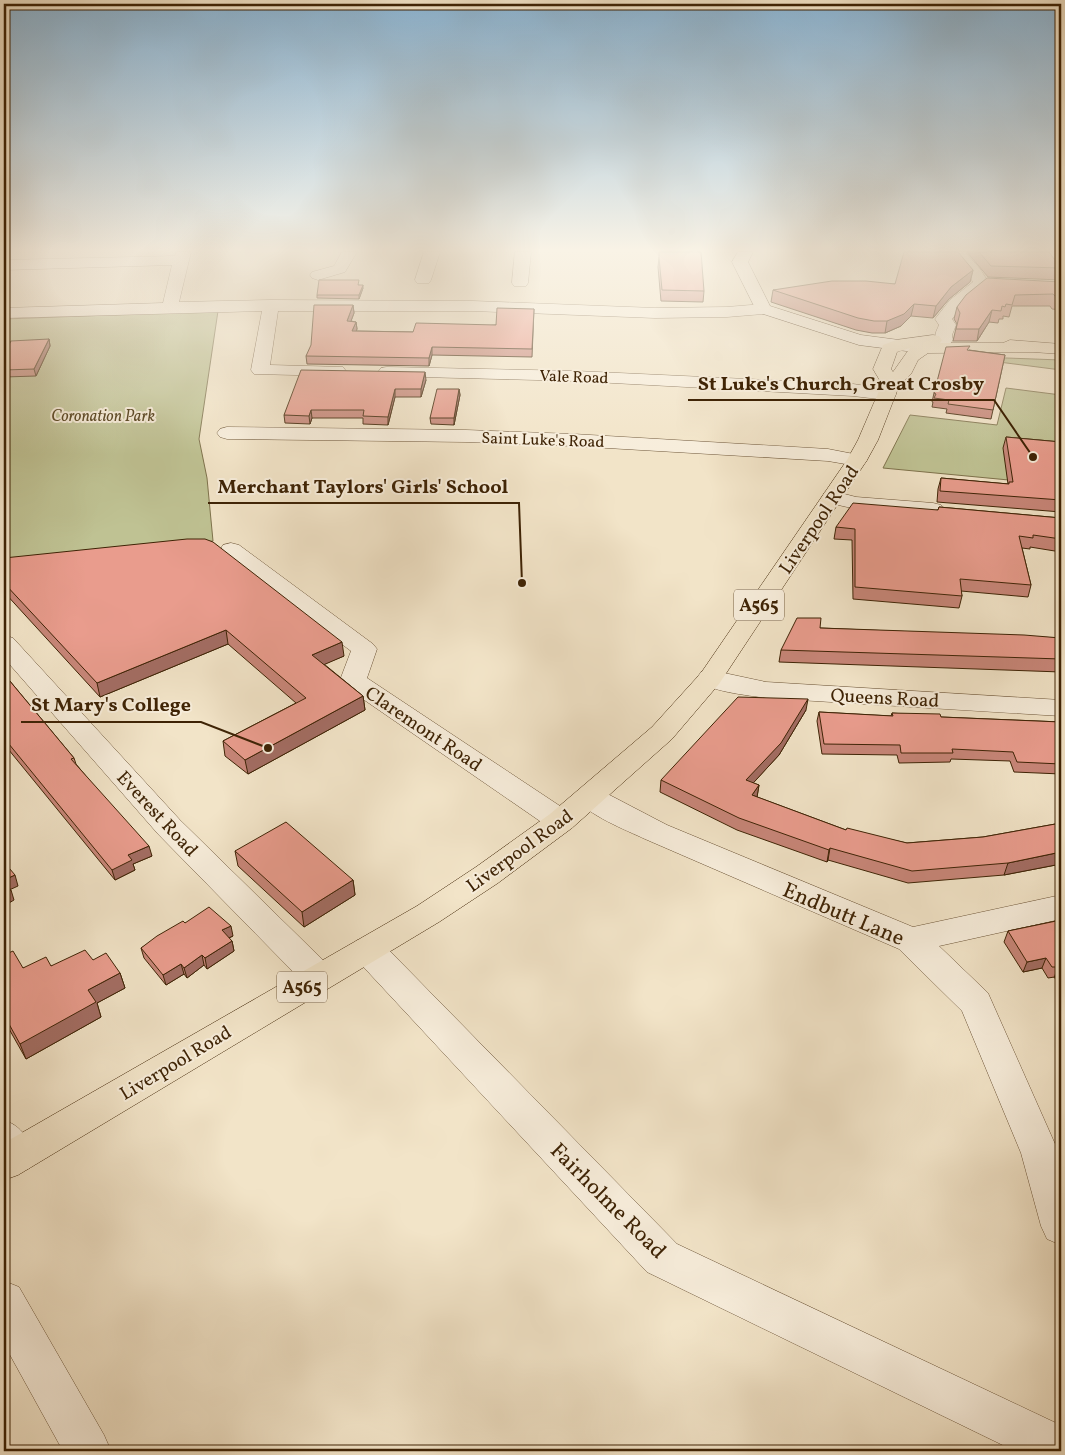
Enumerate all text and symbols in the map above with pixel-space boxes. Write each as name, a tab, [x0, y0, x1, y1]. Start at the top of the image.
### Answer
callout: St Luke's Church, Great Crosby	[688, 365, 994, 400]
street label: Vale Road	[539, 366, 609, 390]
text: St Luke's Church, Great Crosby	[698, 371, 984, 399]
park label: Coronation Park	[51, 406, 155, 428]
street label: Saint Luke's Road	[481, 428, 605, 454]
street label: Liverpool Road	[774, 460, 866, 580]
callout: Merchant Taylors' Girls' School	[208, 468, 519, 503]
text: Merchant Taylors' Girls' School	[218, 474, 509, 502]
road number: A565	[734, 590, 784, 620]
street label: Claremont Road	[359, 681, 487, 779]
street label: Queens Road	[830, 683, 940, 715]
callout: St Mary's College	[21, 687, 201, 722]
text: St Mary's College	[31, 692, 191, 720]
street label: Everest Road	[110, 766, 203, 863]
street label: Liverpool Road	[461, 804, 579, 899]
street label: Endbutt Lane	[777, 876, 909, 955]
road number: A565	[277, 972, 327, 1002]
street label: Liverpool Road	[115, 1020, 237, 1107]
street label: Fairholme Road	[542, 1137, 672, 1267]

